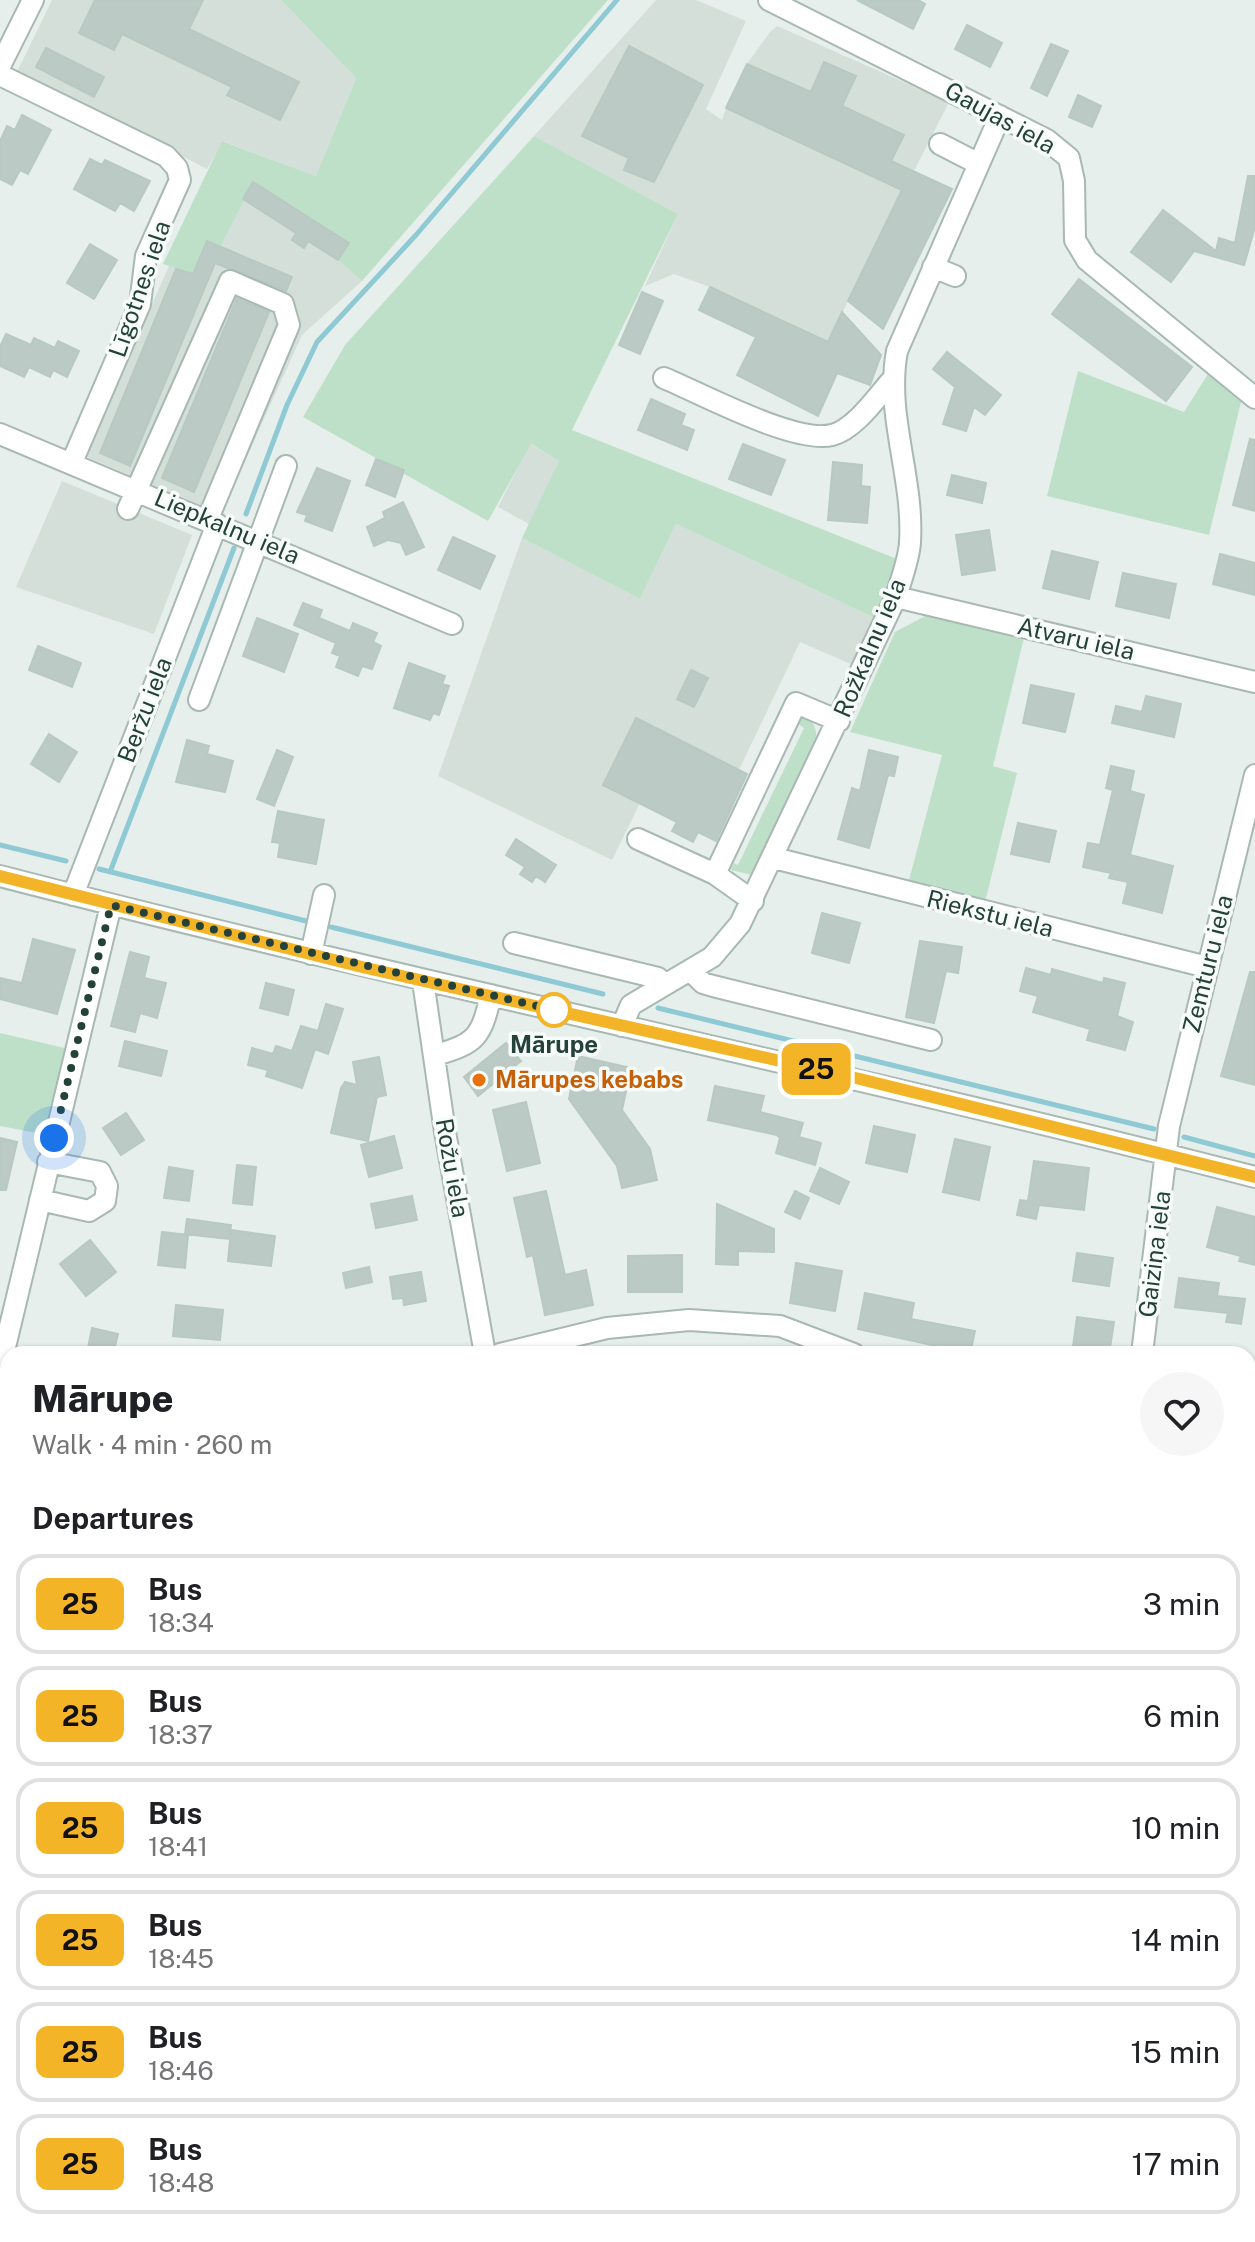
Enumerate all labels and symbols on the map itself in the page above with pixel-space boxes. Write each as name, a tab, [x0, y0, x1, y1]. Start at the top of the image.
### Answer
street label: Gaujas iela	[940, 75, 1061, 159]
street label: Līgotnes iela	[103, 217, 176, 361]
street label: Liepkalnu iela	[151, 483, 304, 569]
street label: Rožkalnu iela	[827, 574, 911, 721]
street label: Atvaru iela	[1015, 611, 1137, 665]
street label: Beržu iela	[111, 653, 177, 766]
street label: Riekstu iela	[924, 884, 1057, 942]
street label: Zemturu iela	[1176, 892, 1238, 1036]
marker: Mārupe	[537, 993, 571, 1027]
place label: Mārupe	[510, 1030, 598, 1058]
line badge: 25	[780, 1043, 852, 1095]
place label: Mārupes kebabs	[495, 1065, 684, 1093]
marker: Mārupes kebabs	[470, 1071, 488, 1089]
street label: Rožu iela	[430, 1116, 475, 1220]
your location	[34, 1118, 74, 1158]
street label: Gaiziņa iela	[1132, 1189, 1176, 1319]

